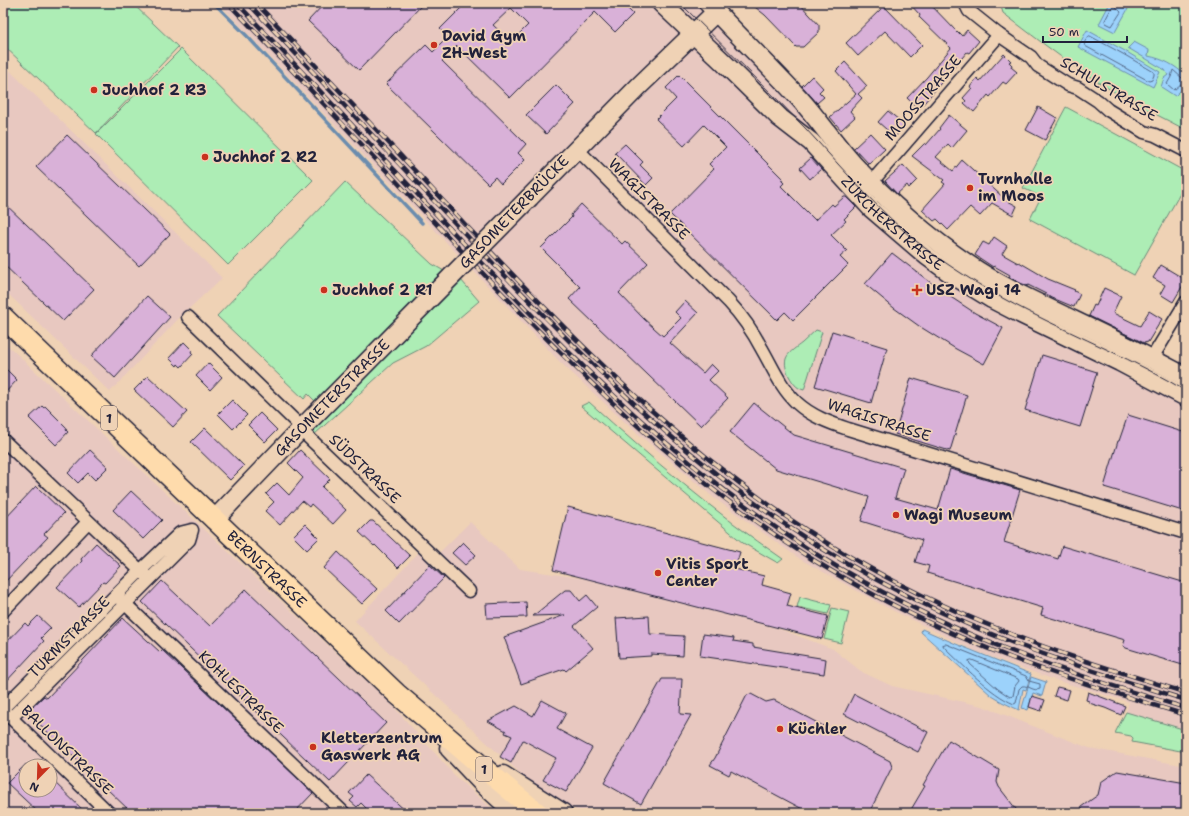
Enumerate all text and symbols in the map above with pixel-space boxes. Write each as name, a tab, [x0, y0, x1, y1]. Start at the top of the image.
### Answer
scale bar	[1043, 18, 1127, 44]
text: 50 m	[1049, 24, 1079, 40]
place label: David Gym ZH-West	[442, 26, 526, 63]
marker: David Gym ZH-West	[429, 40, 439, 50]
street label: MOOSSTRASSE	[880, 51, 966, 145]
street label: SCHULSTRASSE	[1057, 52, 1161, 126]
place label: Juchhof 2 R3	[102, 80, 206, 100]
marker: Juchhof 2 R3	[89, 85, 99, 95]
place label: Juchhof 2 R2	[213, 147, 318, 167]
street label: GASOMETERBRÜCKE	[455, 151, 573, 273]
marker: Juchhof 2 R2	[200, 152, 210, 162]
street label: WAGISTRASSE	[604, 154, 694, 244]
place label: Turnhalle im Moos	[978, 169, 1052, 206]
street label: ZÜRCHERSTRASSE	[837, 172, 948, 275]
marker: Turnhalle im Moos	[965, 183, 975, 193]
place label: Juchhof 2 R1	[332, 280, 433, 300]
place label: USZ Wagi 14	[926, 280, 1021, 300]
marker: USZ Wagi 14	[911, 284, 923, 296]
marker: Juchhof 2 R1	[319, 285, 329, 295]
street label: GASOMETERSTRASSE	[270, 335, 394, 461]
street label: WAGISTRASSE	[825, 394, 933, 446]
road number: 1	[101, 406, 117, 430]
street label: SÜDSTRASSE	[325, 430, 405, 508]
place label: Wagi Museum	[904, 505, 1013, 525]
marker: Wagi Museum	[891, 510, 901, 520]
street label: BERNSTRASSE	[222, 526, 311, 612]
place label: Vitis Sport Center	[666, 554, 749, 591]
marker: Vitis Sport Center	[653, 568, 663, 578]
street label: TURMSTRASSE	[24, 592, 114, 682]
street label: KOHLESTRASSE	[194, 646, 288, 738]
street label: BALLONSTRASSE	[17, 702, 117, 798]
place label: Küchler	[788, 719, 847, 739]
marker: Küchler	[775, 724, 785, 734]
place label: Kletterzentrum Gaswerk AG	[321, 728, 443, 765]
marker: Kletterzentrum Gaswerk AG	[308, 742, 318, 752]
road number: 1	[476, 757, 492, 781]
north arrow	[18, 758, 58, 798]

